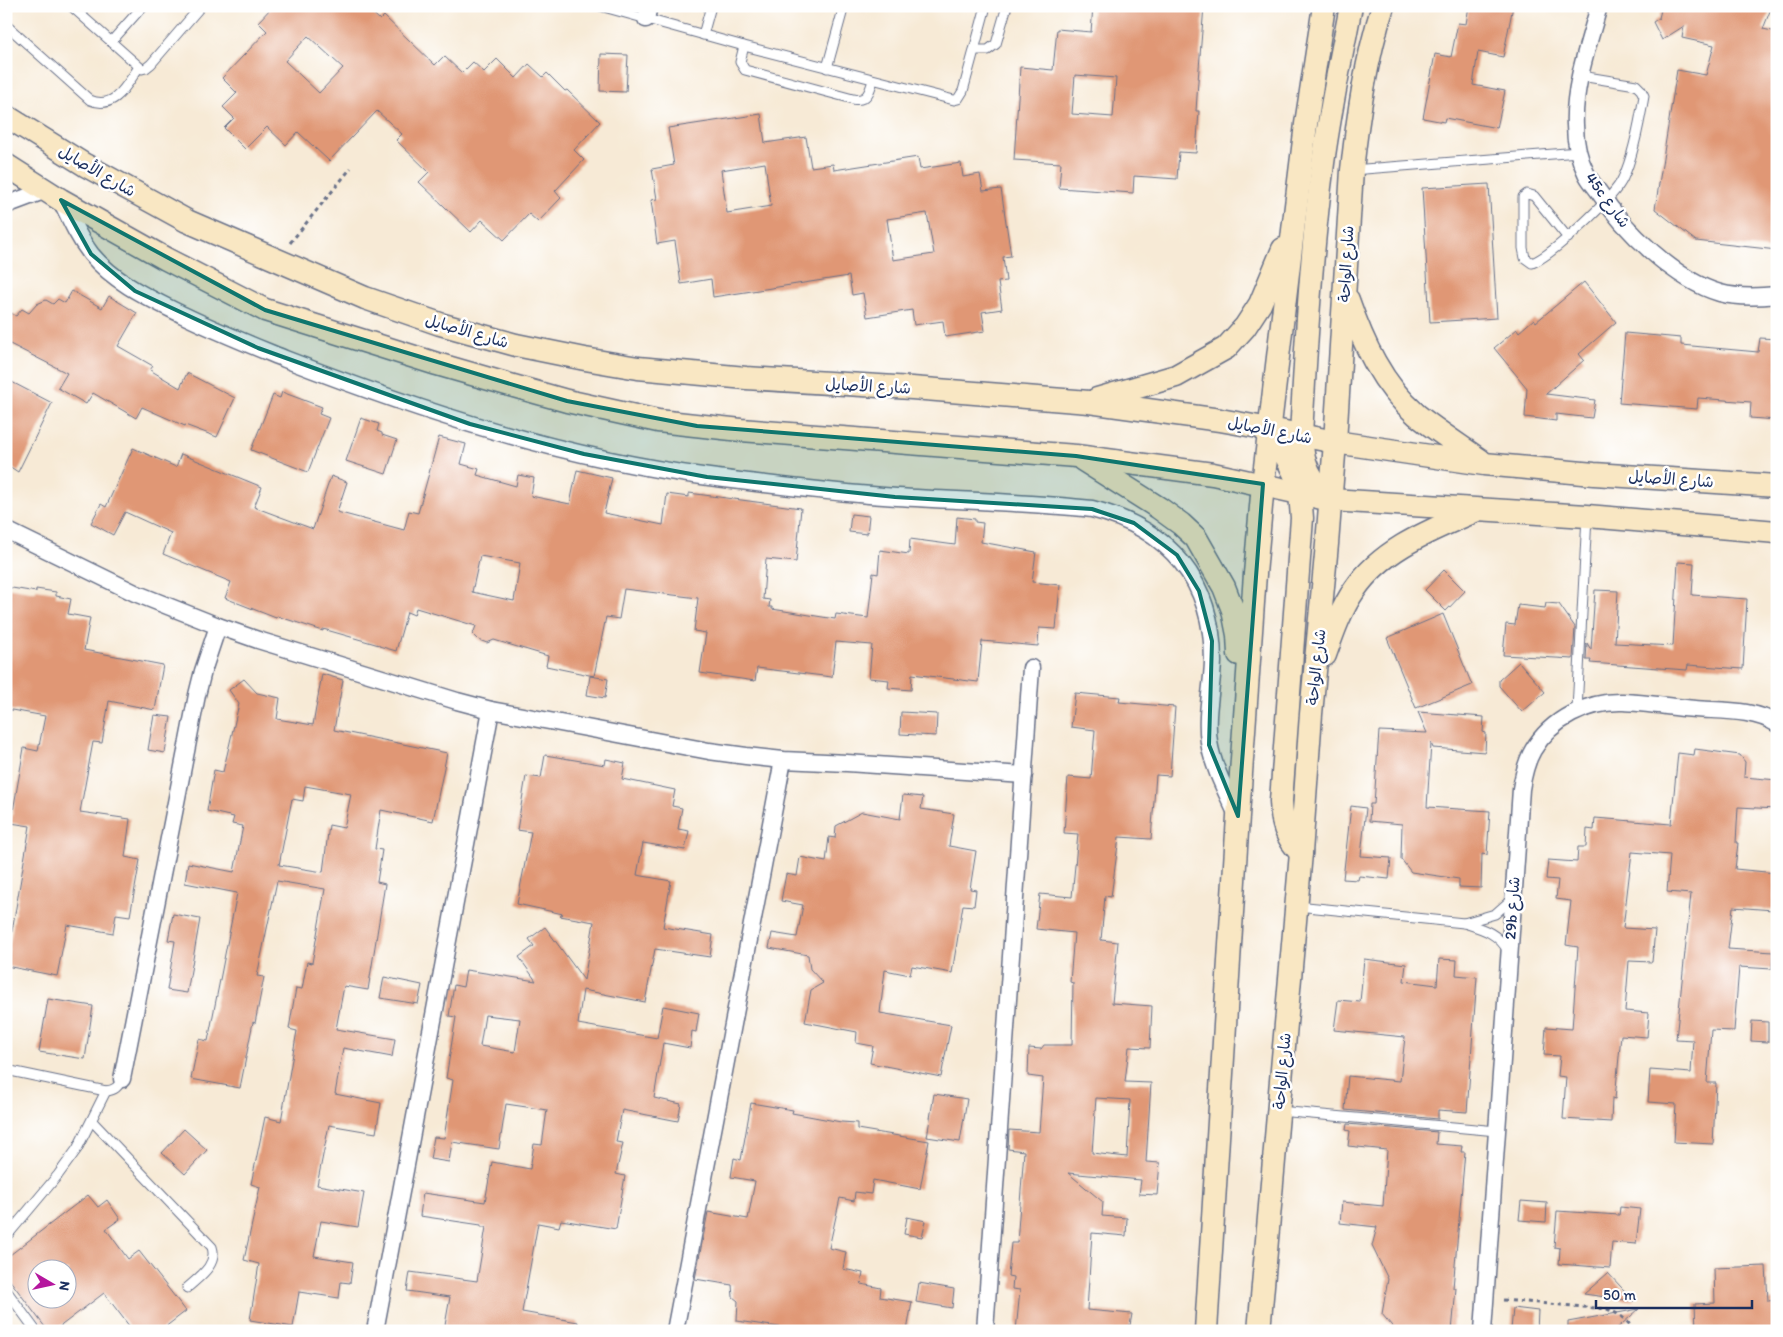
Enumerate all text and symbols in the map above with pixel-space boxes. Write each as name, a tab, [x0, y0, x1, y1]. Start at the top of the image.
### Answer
street label: شارع الأصايل	[54, 140, 139, 202]
street label: 45c شارع	[1580, 169, 1634, 233]
street label: شارع الواحة	[1335, 225, 1359, 303]
street label: شارع الأصايل	[423, 309, 511, 354]
street label: شارع الأصايل	[825, 373, 911, 400]
street label: شارع الأصايل	[1226, 412, 1314, 449]
street label: شارع الأصايل	[1627, 466, 1714, 493]
street label: شارع الواحة	[1303, 628, 1331, 706]
street label: 29b شارع	[1500, 876, 1526, 940]
street label: شارع الواحة	[1269, 1032, 1297, 1110]
north arrow	[28, 1260, 78, 1310]
scale bar	[1596, 1277, 1752, 1309]
text: N	[55, 1280, 73, 1292]
text: 50 m	[1603, 1286, 1636, 1304]

